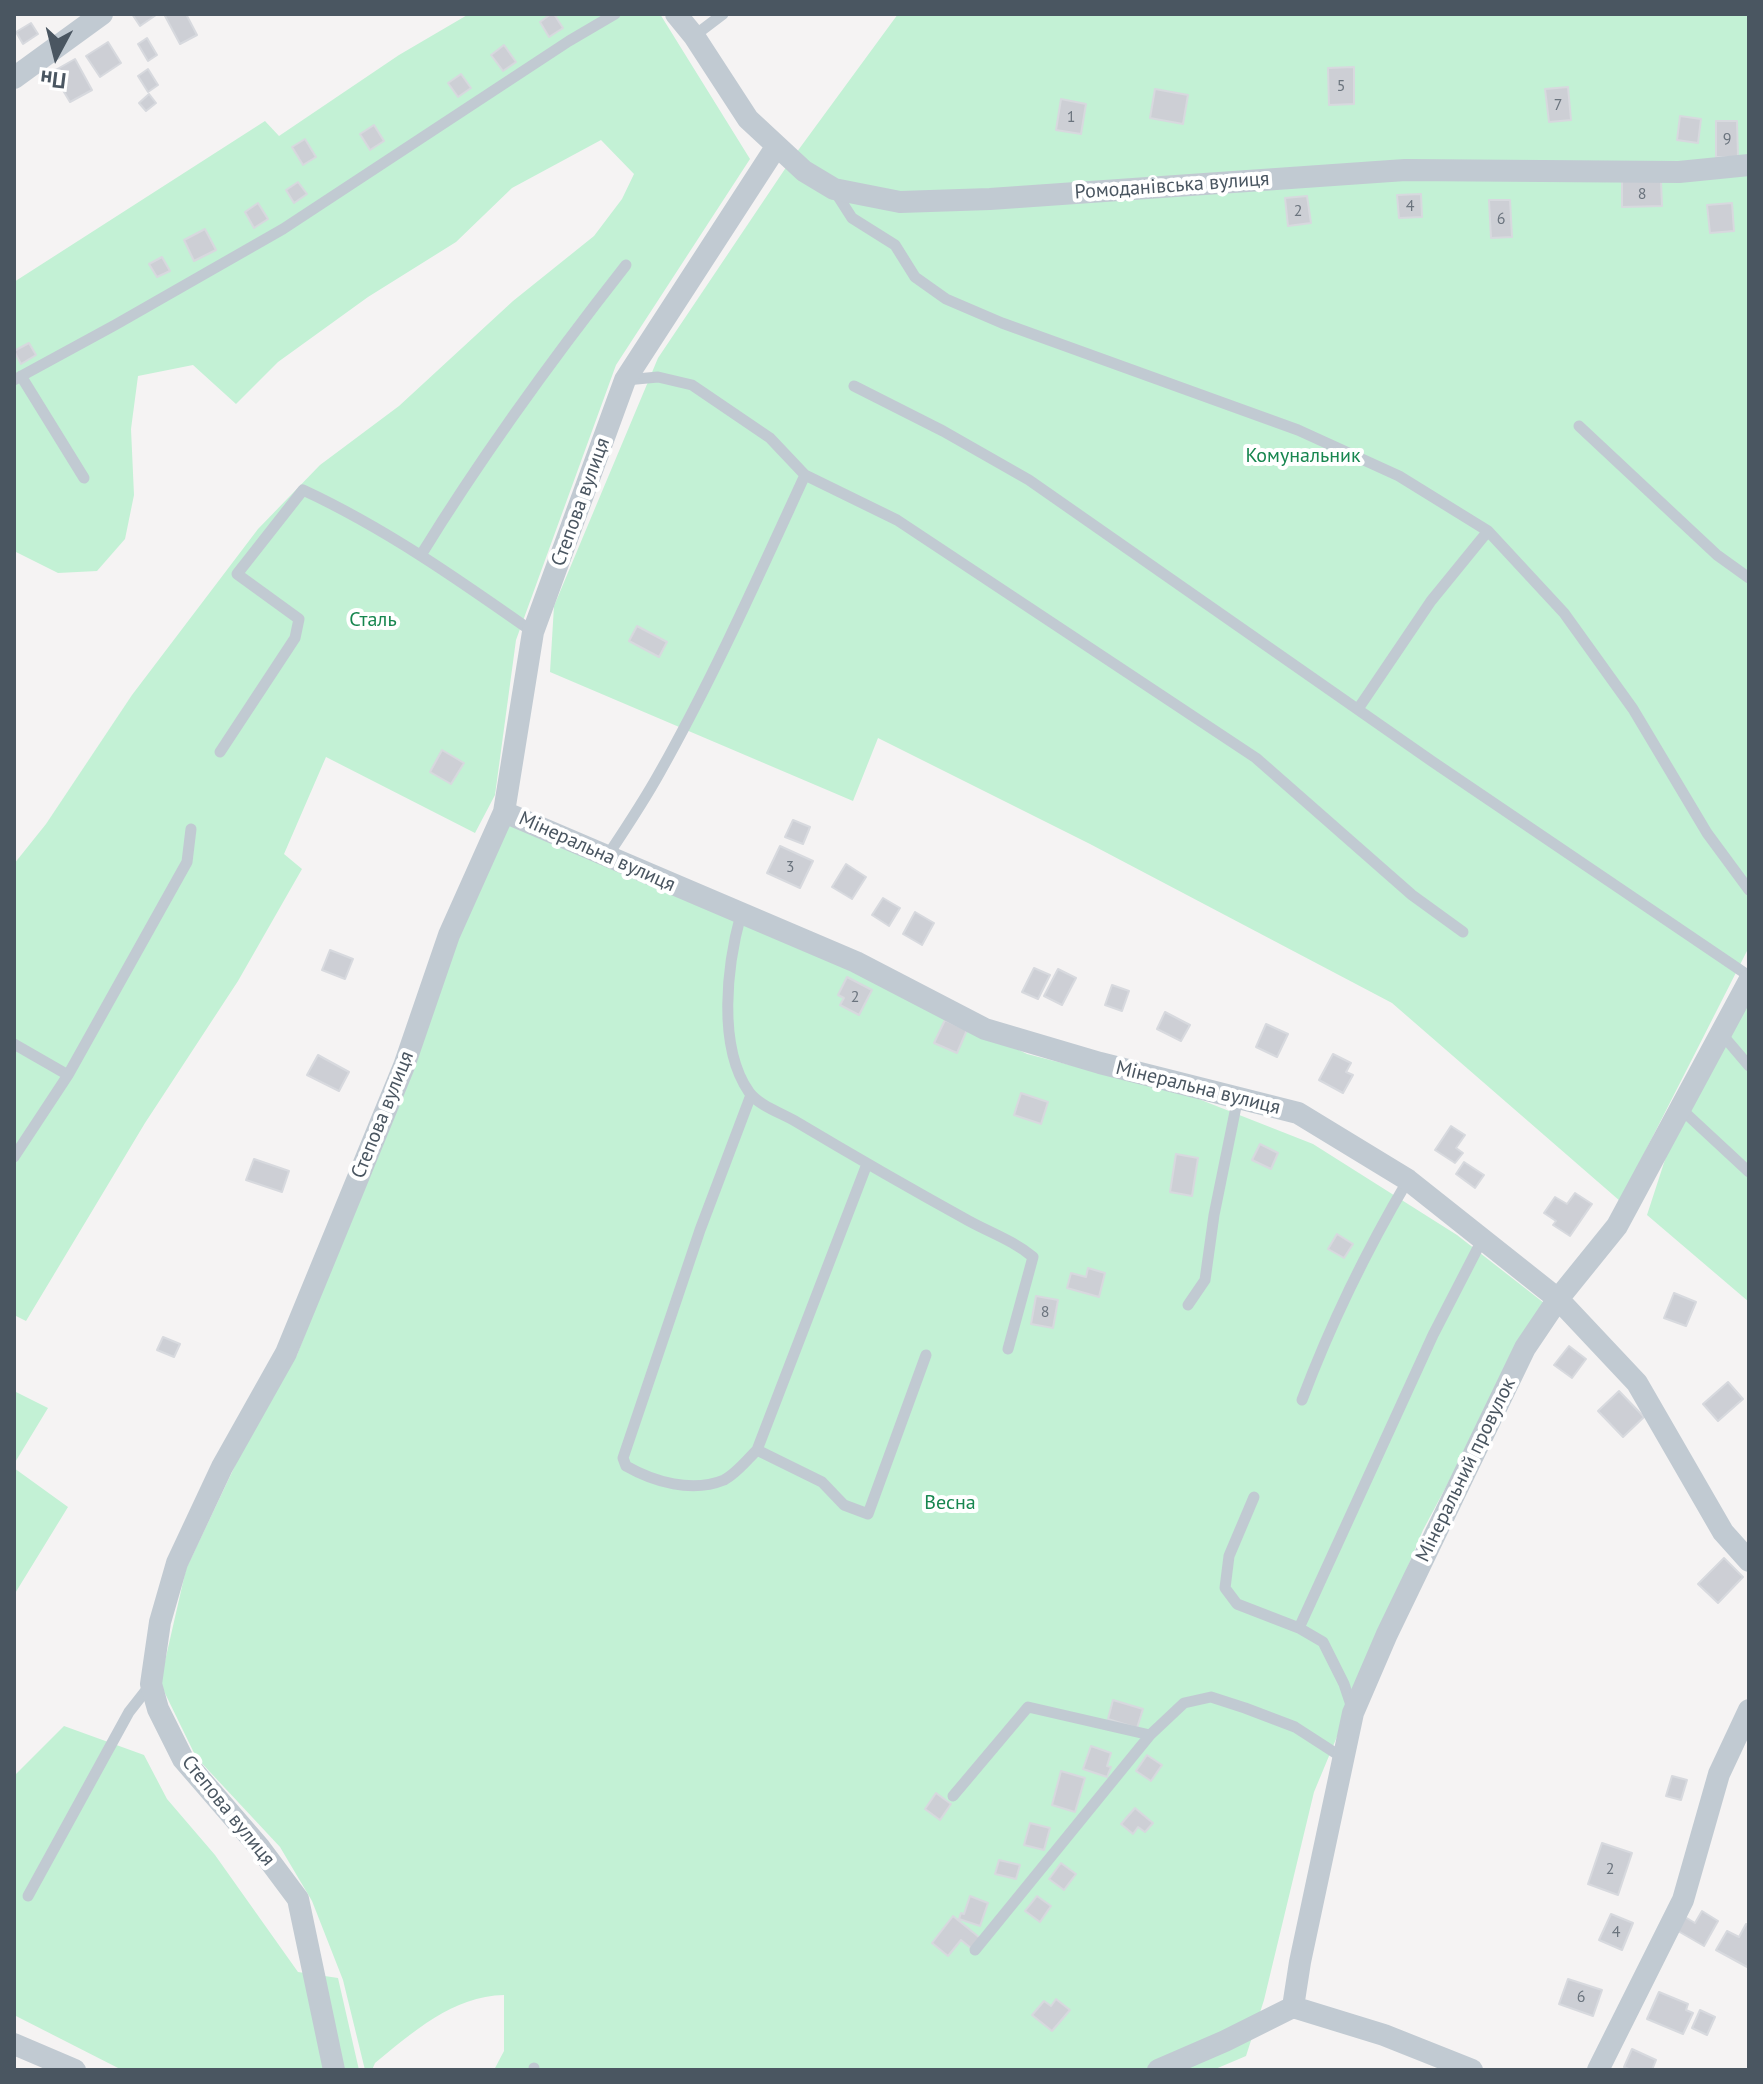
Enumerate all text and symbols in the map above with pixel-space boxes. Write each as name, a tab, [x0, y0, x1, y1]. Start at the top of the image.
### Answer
north arrow	[16, 16, 96, 96]
text: Пн	[39, 64, 68, 95]
house number: 5	[1337, 76, 1345, 96]
house number: 7	[1554, 95, 1562, 115]
house number: 1	[1067, 107, 1075, 127]
house number: 9	[1723, 129, 1731, 149]
street label: Ромоданівська вулиця	[1074, 167, 1270, 205]
house number: 8	[1638, 184, 1646, 204]
house number: 4	[1406, 196, 1414, 216]
house number: 2	[1294, 201, 1302, 221]
house number: 6	[1497, 209, 1505, 229]
street label: Степова вулиця	[547, 434, 615, 570]
park label: Комунальник	[1245, 444, 1361, 468]
park label: Сталь	[349, 608, 397, 632]
street label: Мінеральна вулиця	[515, 807, 679, 897]
house number: 3	[786, 857, 794, 877]
house number: 2	[851, 987, 859, 1007]
street label: Степова вулиця	[347, 1048, 419, 1182]
street label: Мінеральна вулиця	[1113, 1056, 1283, 1120]
house number: 8	[1041, 1302, 1049, 1322]
street label: Мінеральний провулок	[1411, 1374, 1521, 1566]
park label: Весна	[924, 1491, 976, 1515]
street label: Степова вулиця	[176, 1751, 280, 1871]
house number: 2	[1606, 1859, 1614, 1879]
house number: 4	[1612, 1922, 1620, 1942]
house number: 6	[1577, 1987, 1585, 2007]

